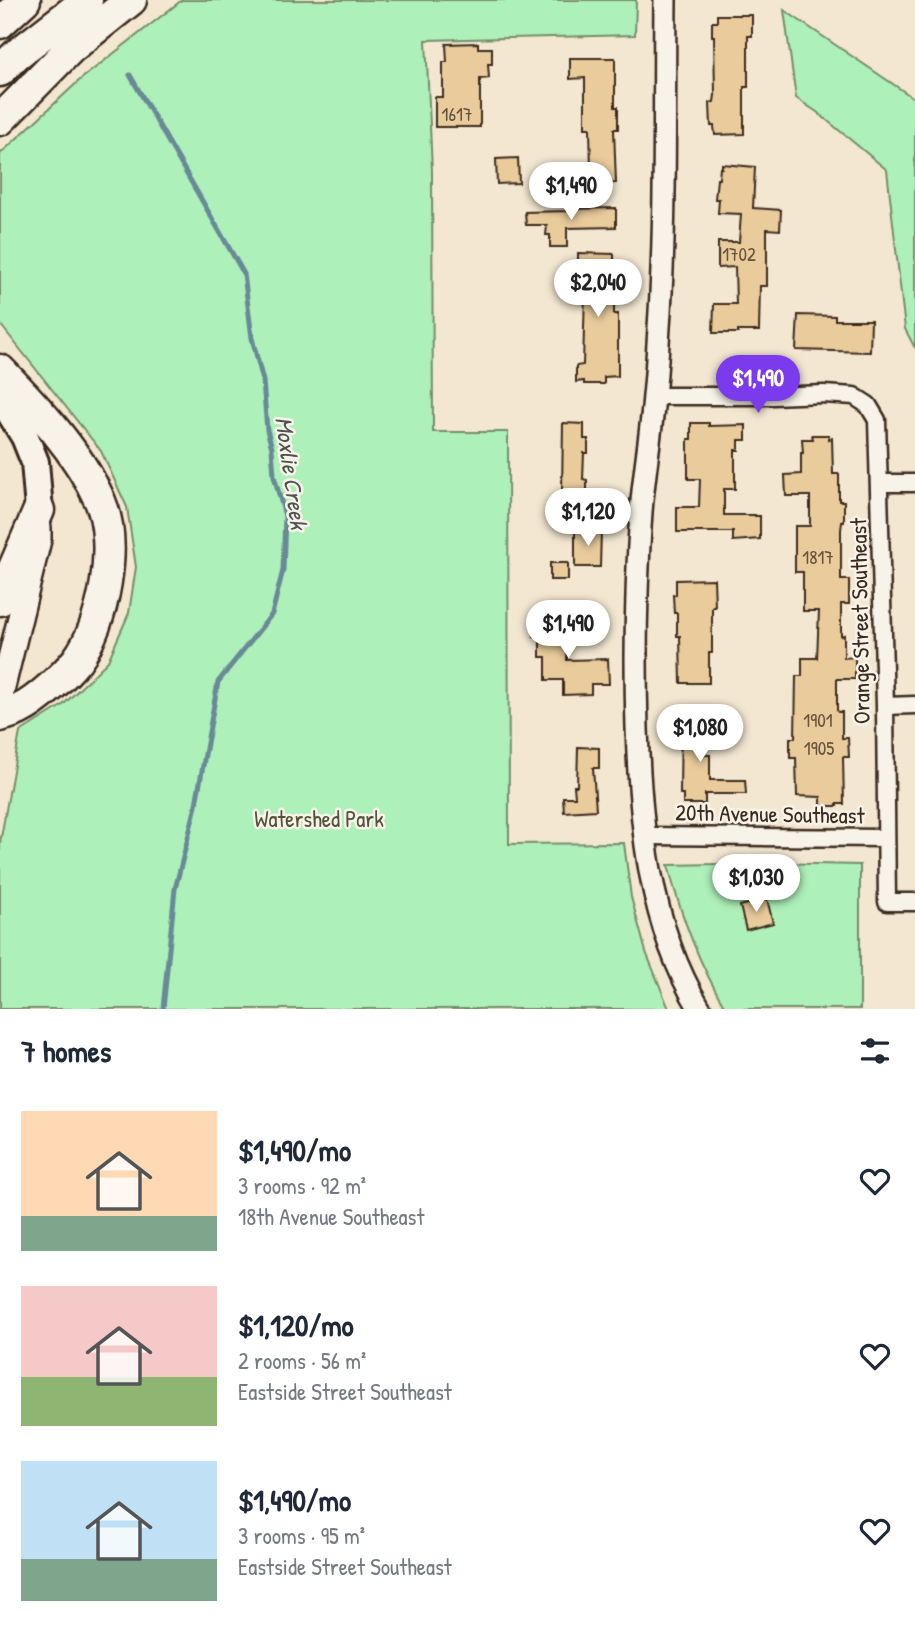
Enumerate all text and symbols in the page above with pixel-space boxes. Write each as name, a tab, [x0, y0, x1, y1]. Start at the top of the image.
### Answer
house number: 1617	[442, 101, 472, 127]
pin: $1,490	[514, 162, 628, 222]
text: $1,490	[545, 169, 597, 200]
house number: 1702	[722, 241, 756, 267]
pin: $2,040	[541, 260, 655, 319]
text: $2,040	[570, 266, 626, 297]
pin: $1,490	[701, 356, 815, 415]
text: $1,490	[732, 362, 784, 393]
water label: Moxlie Creek	[268, 415, 316, 533]
pin: $1,120	[531, 489, 645, 548]
text: $1,120	[561, 495, 615, 526]
street label: Orange Street Southeast	[842, 517, 877, 724]
house number: 1817	[802, 544, 834, 570]
pin: $1,490	[511, 600, 625, 660]
text: $1,490	[542, 607, 594, 638]
pin: $1,080	[643, 704, 757, 764]
house number: 1901	[803, 707, 833, 733]
text: $1,080	[672, 711, 728, 742]
house number: 1905	[804, 735, 834, 761]
street label: 20th Avenue Southeast	[675, 796, 866, 831]
park label: Watershed Park	[254, 803, 384, 834]
pin: $1,030	[699, 855, 813, 914]
text: $1,030	[728, 861, 784, 892]
text: 7 homes	[21, 1031, 111, 1071]
icon: filters	[856, 1032, 894, 1070]
text: $1,490/mo	[238, 1130, 351, 1170]
icon: home	[77, 1139, 161, 1223]
icon: heart	[856, 1162, 894, 1200]
text: 3 rooms · 92 m²	[238, 1170, 366, 1201]
text: 18th Avenue Southeast	[238, 1201, 424, 1232]
text: $1,120/mo	[238, 1305, 354, 1345]
icon: home	[77, 1314, 161, 1398]
icon: heart	[856, 1337, 894, 1375]
text: 2 rooms · 56 m²	[238, 1345, 366, 1376]
text: Eastside Street Southeast	[238, 1376, 452, 1407]
text: $1,490/mo	[238, 1480, 351, 1520]
icon: home	[77, 1489, 161, 1573]
icon: heart	[856, 1512, 894, 1550]
text: 3 rooms · 95 m²	[238, 1520, 365, 1551]
text: Eastside Street Southeast	[238, 1551, 452, 1582]

